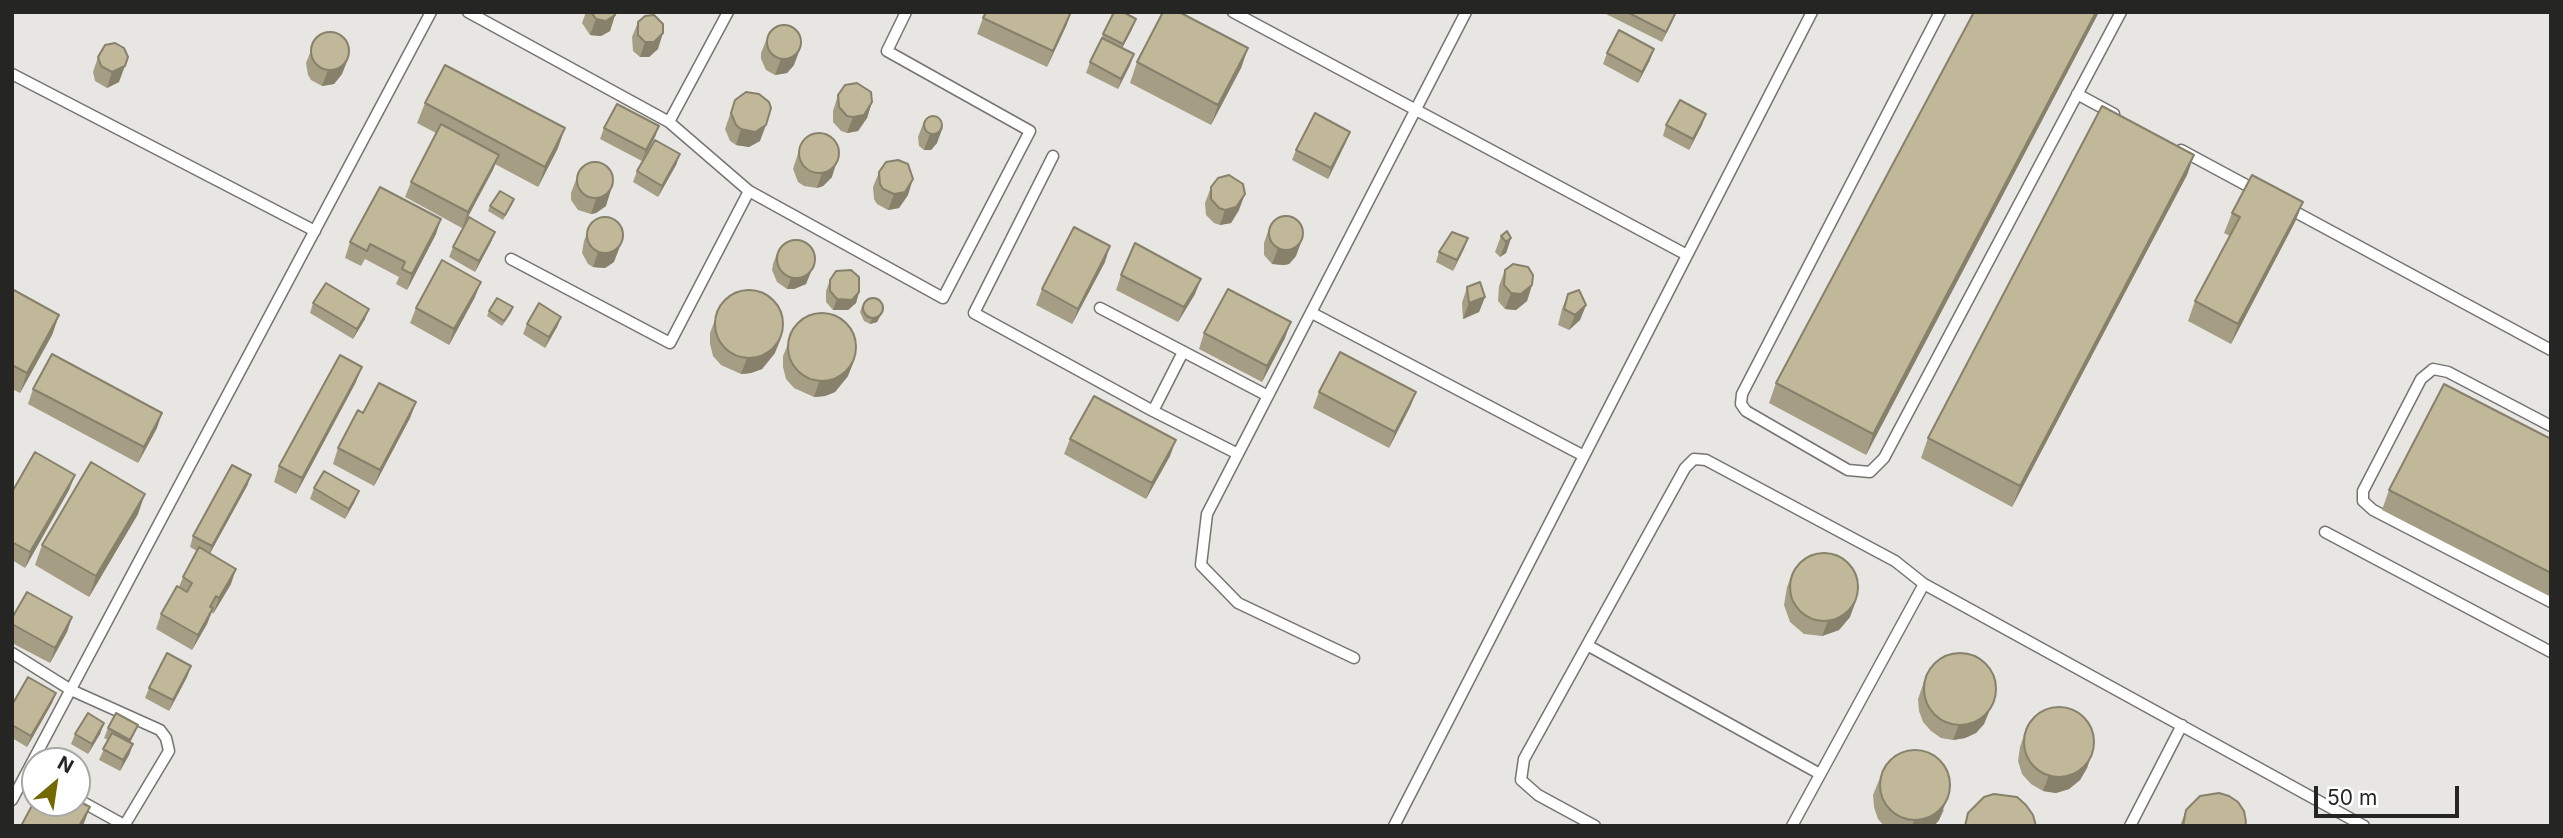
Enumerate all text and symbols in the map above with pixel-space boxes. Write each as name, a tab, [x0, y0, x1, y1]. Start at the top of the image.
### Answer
north arrow	[21, 747, 91, 817]
text: N	[54, 751, 77, 779]
scale bar	[2318, 772, 2463, 816]
text: 50 m	[2327, 785, 2377, 810]

